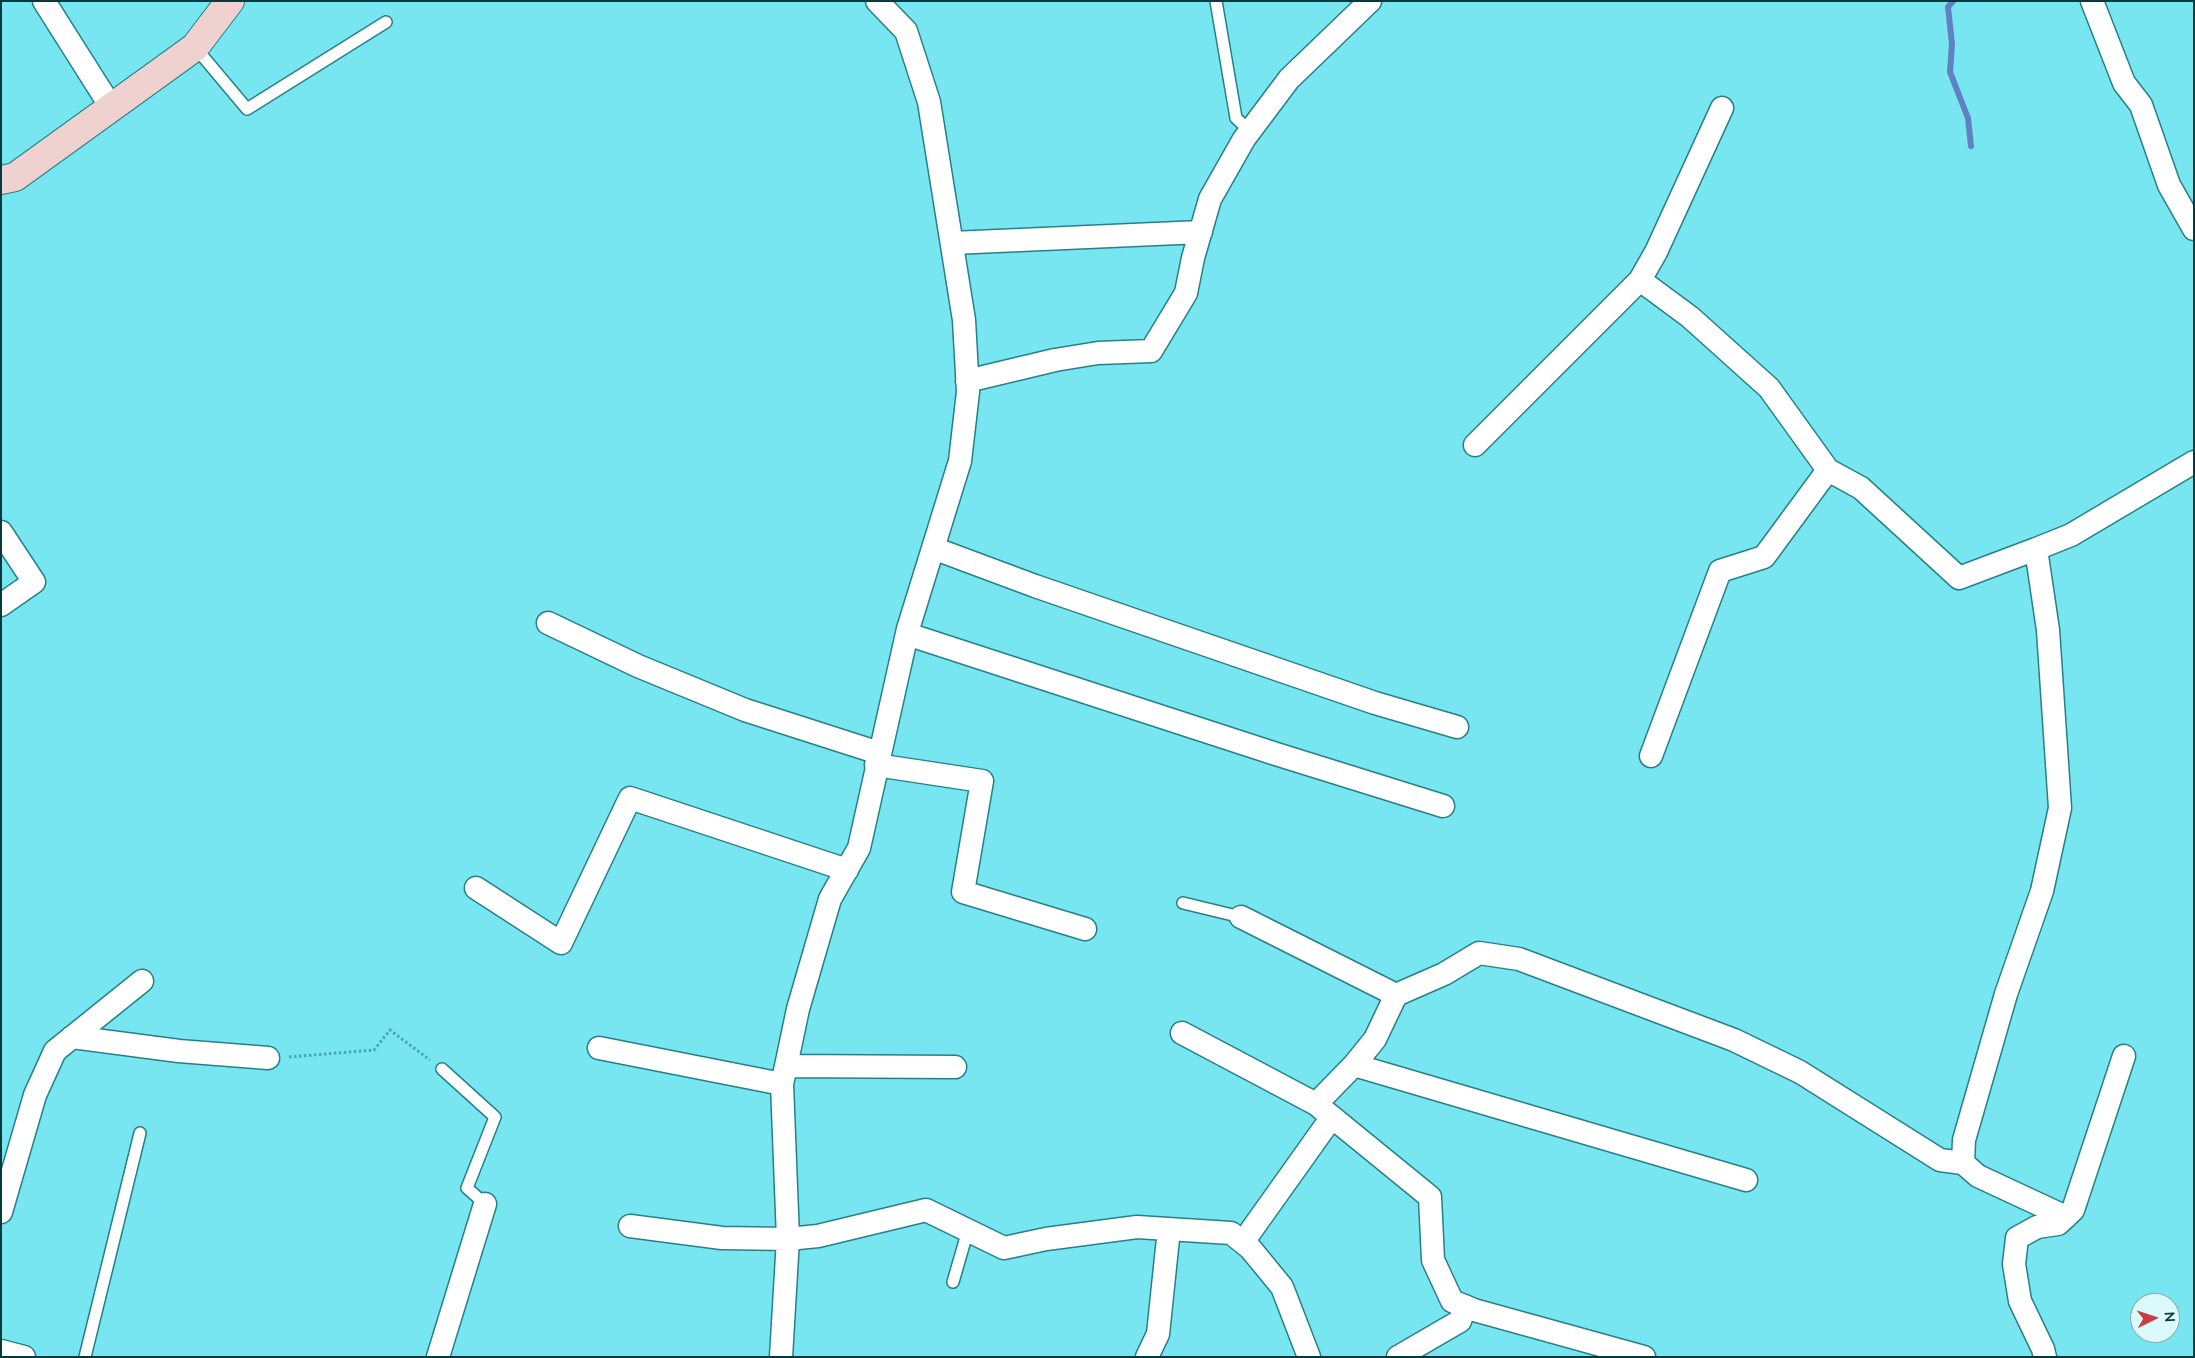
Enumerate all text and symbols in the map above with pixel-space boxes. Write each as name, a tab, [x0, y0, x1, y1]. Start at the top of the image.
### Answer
north arrow	[2130, 1293, 2180, 1343]
text: N	[2160, 1311, 2179, 1323]

